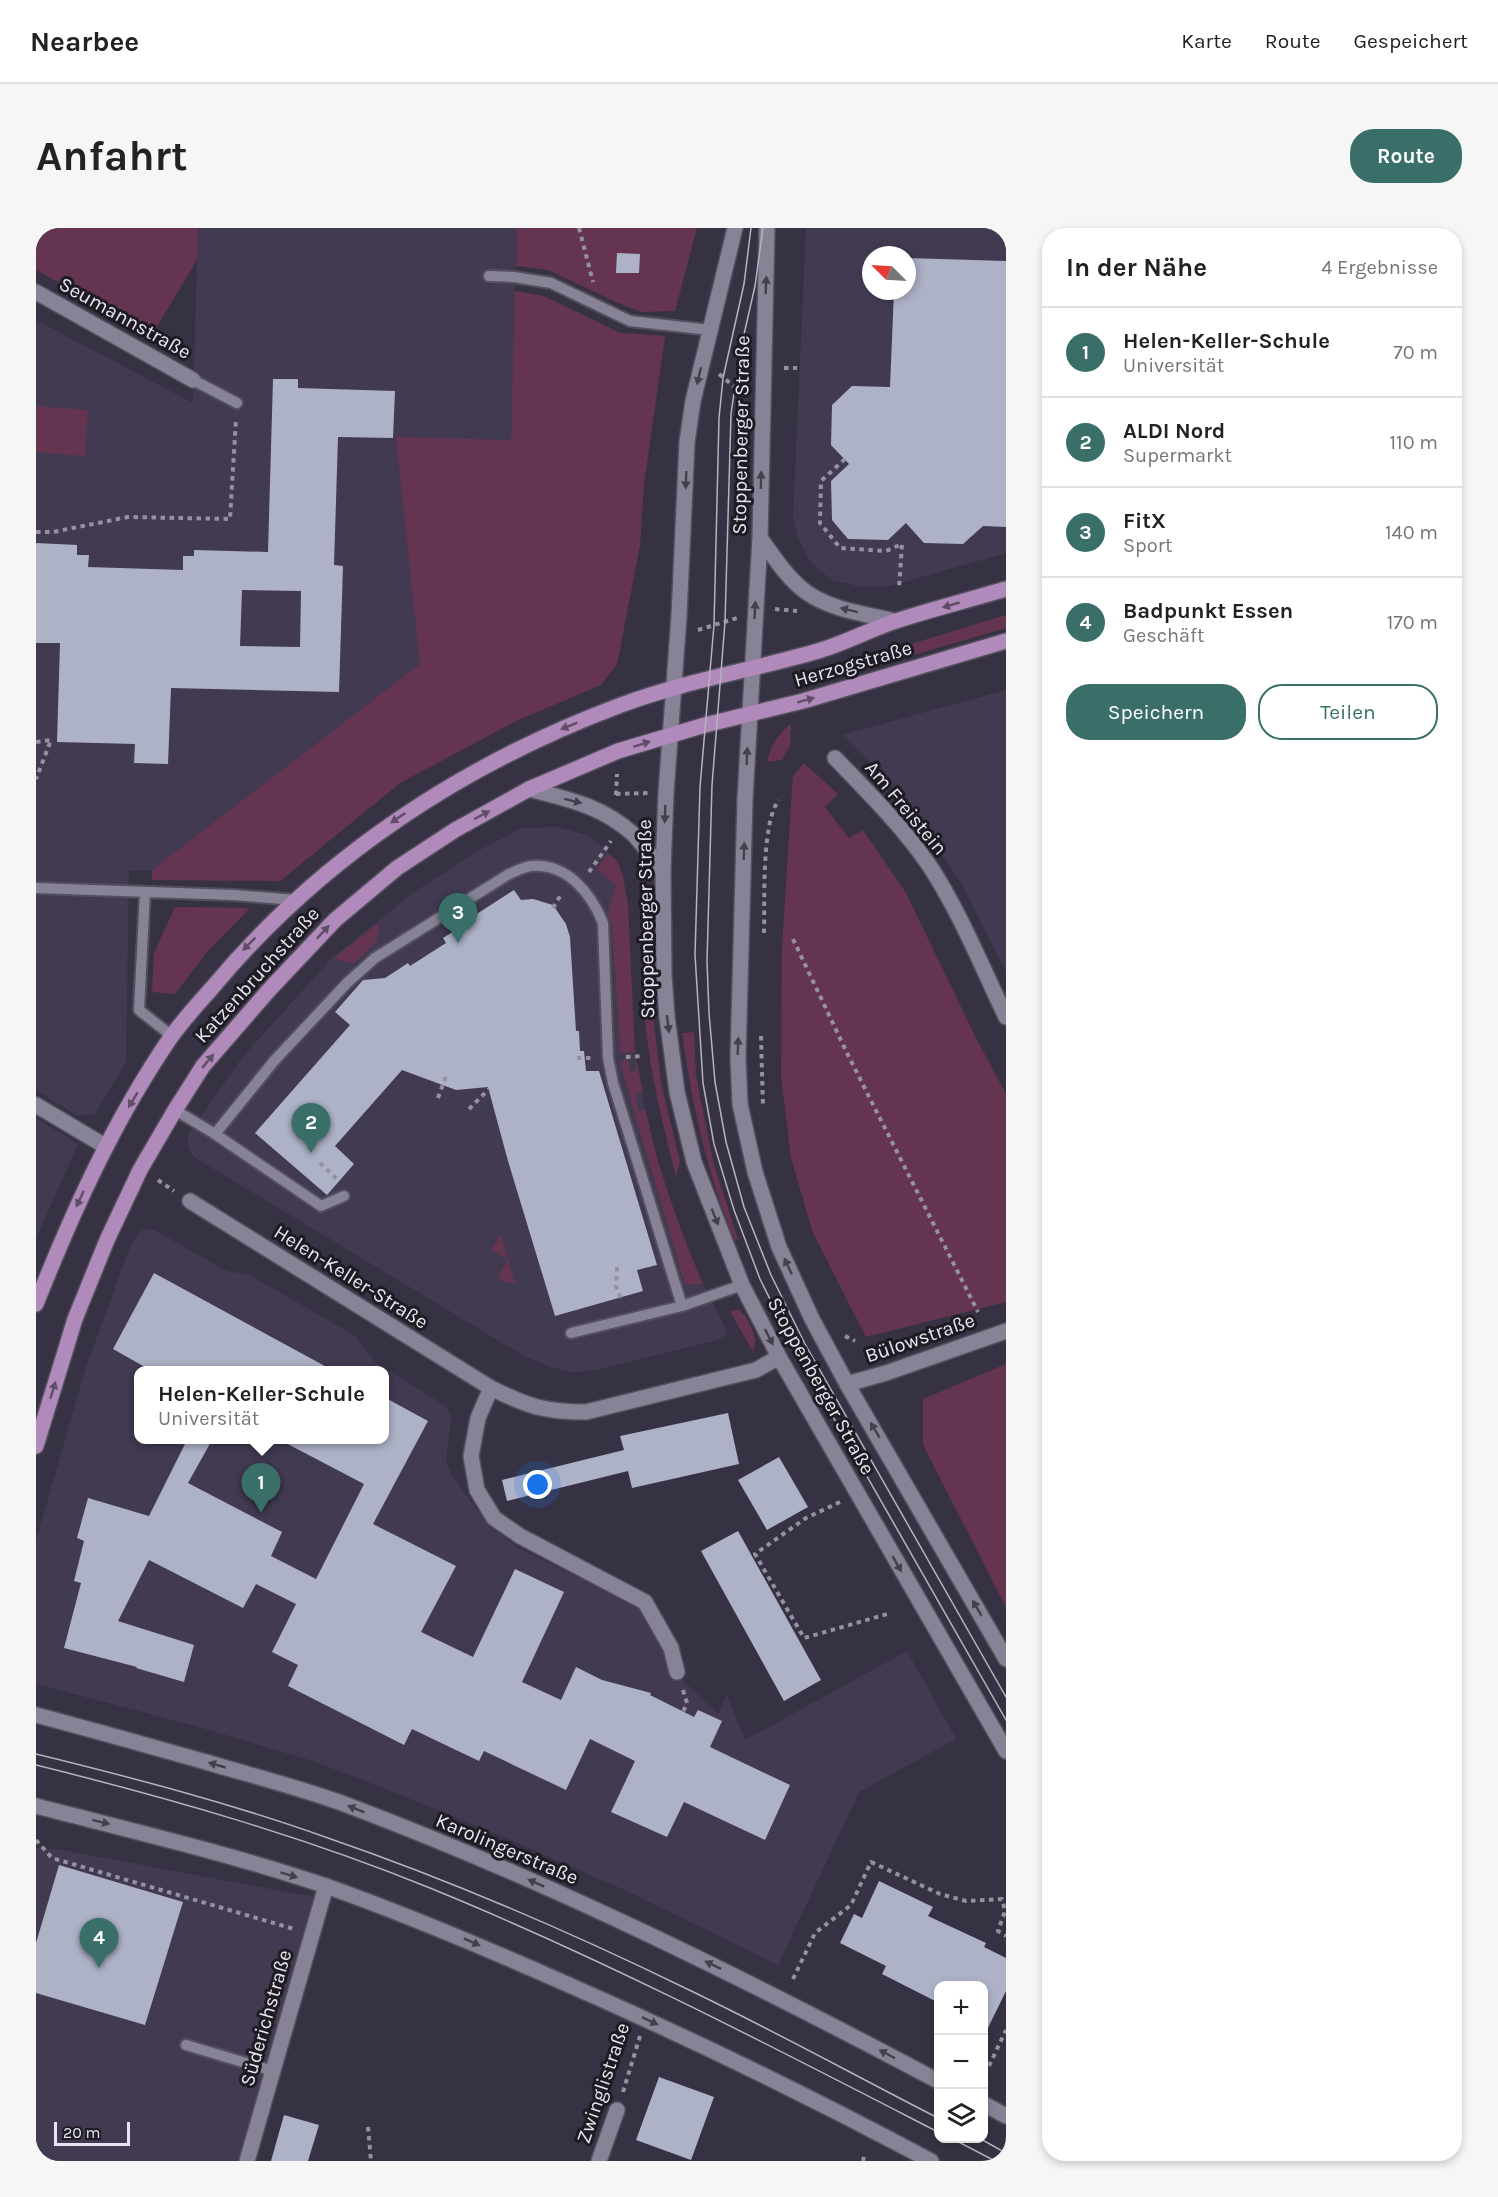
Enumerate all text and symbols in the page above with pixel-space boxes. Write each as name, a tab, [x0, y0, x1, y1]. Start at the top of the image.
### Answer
text: Nearbee	[30, 25, 139, 58]
text: Karte	[1181, 29, 1232, 53]
text: Route	[1265, 29, 1321, 53]
text: Gespeichert	[1354, 29, 1468, 53]
button: Route	[1350, 129, 1462, 183]
text: Anfahrt	[36, 131, 188, 181]
north arrow	[862, 246, 916, 300]
text: In der Nähe	[1066, 252, 1207, 283]
text: 4 Ergebnisse	[1321, 256, 1438, 279]
street label: Seumannstraße	[55, 272, 195, 364]
one-way arrow	[761, 275, 771, 294]
text: Helen-Keller-Schule	[1123, 328, 1330, 354]
street label: Stoppenberger Straße	[728, 335, 754, 535]
text: 1	[1082, 341, 1089, 364]
text: 70 m	[1393, 341, 1438, 364]
text: Universität	[1123, 354, 1224, 377]
one-way arrow	[694, 367, 704, 385]
text: ALDI Nord	[1123, 418, 1225, 444]
text: 2	[1079, 431, 1092, 454]
text: 110 m	[1389, 431, 1438, 454]
text: Supermarkt	[1123, 444, 1232, 467]
one-way arrow	[757, 470, 766, 489]
one-way arrow	[681, 471, 690, 490]
text: FitX	[1123, 508, 1166, 534]
text: 3	[1079, 521, 1092, 544]
text: 140 m	[1385, 521, 1438, 544]
text: Sport	[1123, 534, 1172, 557]
text: Badpunkt Essen	[1123, 598, 1293, 624]
one-way arrow	[751, 600, 760, 619]
one-way arrow	[941, 601, 959, 610]
one-way arrow	[840, 604, 858, 614]
text: 4	[1080, 611, 1091, 634]
text: 170 m	[1387, 611, 1438, 634]
text: Geschäft	[1123, 624, 1204, 647]
street label: Herzogstraße	[791, 636, 915, 692]
button: Speichern	[1066, 684, 1246, 740]
button: Teilen	[1258, 684, 1438, 740]
one-way arrow	[797, 695, 815, 704]
one-way arrow	[560, 722, 578, 731]
one-way arrow	[633, 738, 651, 748]
one-way arrow	[742, 747, 751, 766]
street label: Am Freistein	[860, 756, 952, 860]
one-way arrow	[564, 796, 582, 806]
one-way arrow	[661, 804, 670, 823]
one-way arrow	[474, 810, 491, 820]
one-way arrow	[390, 812, 406, 824]
street label: Stoppenberger Straße	[633, 819, 659, 1019]
one-way arrow	[739, 842, 748, 861]
pin: 3	[438, 894, 478, 943]
street label: Katzenbruchstraße	[190, 902, 324, 1048]
one-way arrow	[316, 925, 330, 939]
one-way arrow	[243, 937, 257, 951]
one-way arrow	[663, 1014, 672, 1033]
one-way arrow	[733, 1036, 743, 1055]
one-way arrow	[201, 1053, 214, 1069]
one-way arrow	[127, 1092, 138, 1108]
pin: 2	[292, 1104, 330, 1153]
one-way arrow	[75, 1190, 84, 1207]
one-way arrow	[710, 1208, 720, 1226]
street label: Helen-Keller-Straße	[270, 1220, 432, 1334]
one-way arrow	[783, 1257, 792, 1274]
street label: Stoppenberger Straße	[763, 1293, 879, 1479]
street label: Bülowstraße	[862, 1309, 978, 1367]
one-way arrow	[764, 1328, 773, 1345]
popup	[134, 1366, 389, 1444]
one-way arrow	[49, 1381, 58, 1399]
text: Helen-Keller-Schule	[158, 1381, 365, 1407]
text: Universität	[158, 1407, 259, 1430]
one-way arrow	[869, 1422, 880, 1438]
pin: 1	[242, 1464, 280, 1513]
your location	[523, 1470, 552, 1499]
one-way arrow	[892, 1555, 902, 1572]
one-way arrow	[972, 1599, 982, 1616]
one-way arrow	[208, 1760, 226, 1769]
one-way arrow	[347, 1804, 365, 1813]
street label: Karolingerstraße	[432, 1809, 582, 1889]
one-way arrow	[92, 1818, 110, 1828]
one-way arrow	[280, 1871, 298, 1880]
one-way arrow	[528, 1878, 545, 1887]
pin: 4	[80, 1918, 118, 1968]
one-way arrow	[463, 1937, 481, 1947]
street label: Süderichstraße	[236, 1947, 296, 2089]
one-way arrow	[704, 1960, 721, 1970]
map controls	[934, 1981, 988, 2143]
button: +	[934, 1981, 988, 2035]
one-way arrow	[642, 2016, 659, 2025]
street label: Zwinglistraße	[572, 2020, 634, 2146]
button: −	[934, 2035, 988, 2089]
one-way arrow	[878, 2049, 895, 2058]
button: layers	[934, 2089, 988, 2143]
scale bar	[54, 2119, 130, 2146]
text: 20 m	[63, 2123, 101, 2142]

